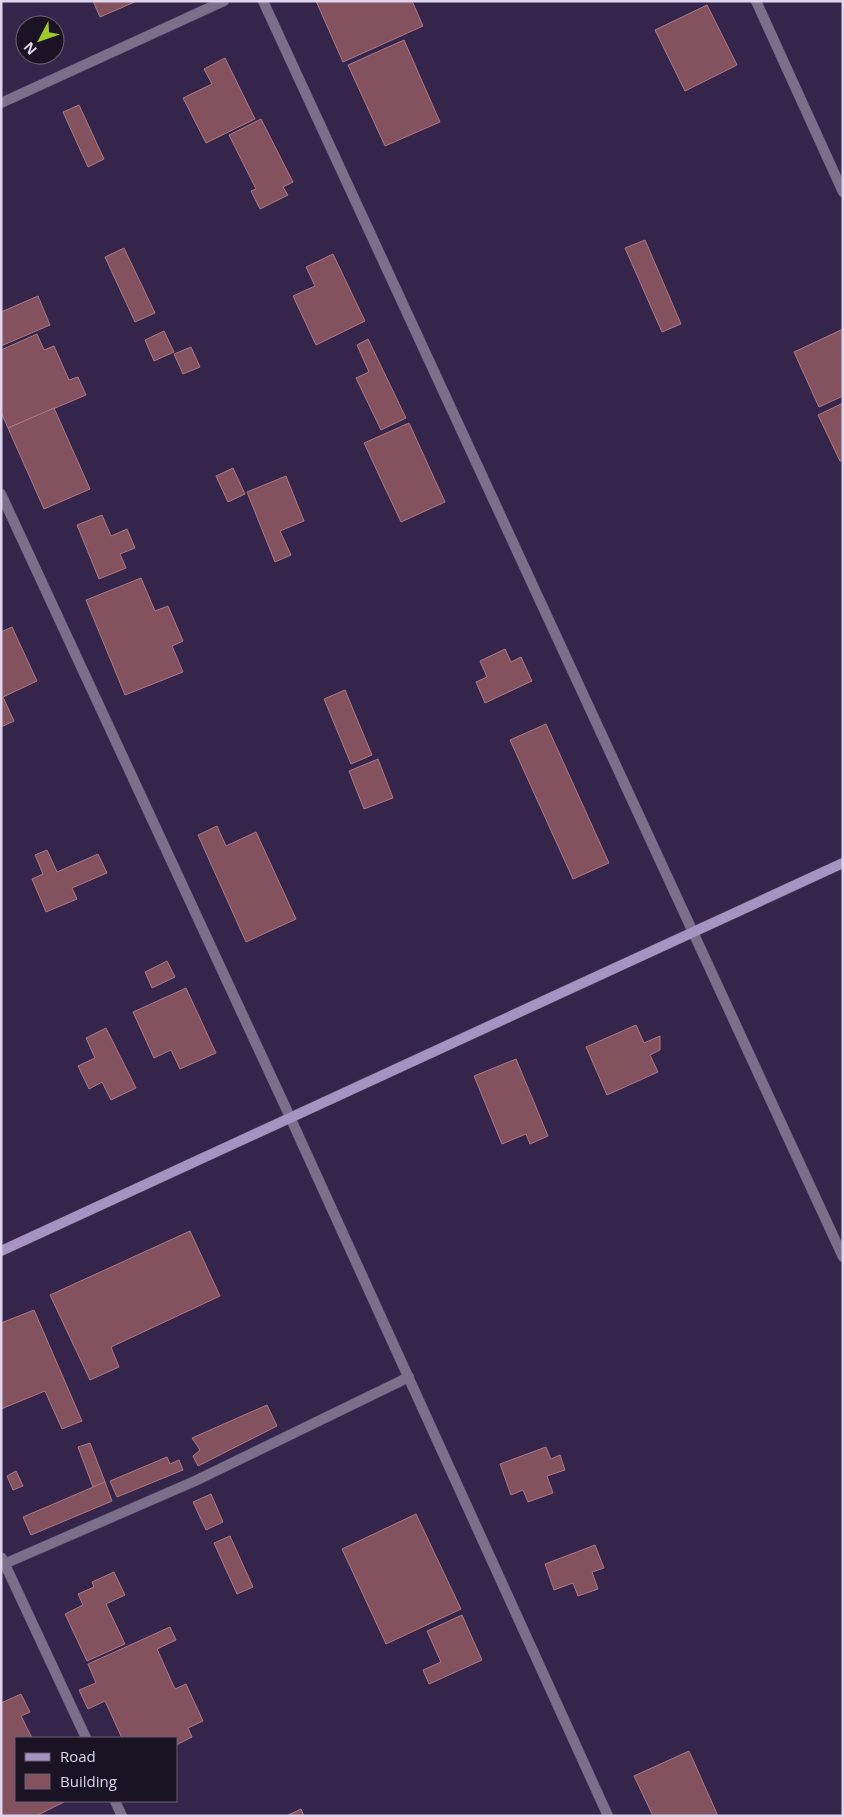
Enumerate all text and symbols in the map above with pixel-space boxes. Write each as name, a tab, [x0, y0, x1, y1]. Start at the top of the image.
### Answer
north arrow	[15, 15, 65, 65]
text: N	[19, 38, 41, 59]
legend	[15, 1737, 178, 1802]
text: Road	[60, 1746, 96, 1766]
text: Building	[60, 1771, 117, 1791]

